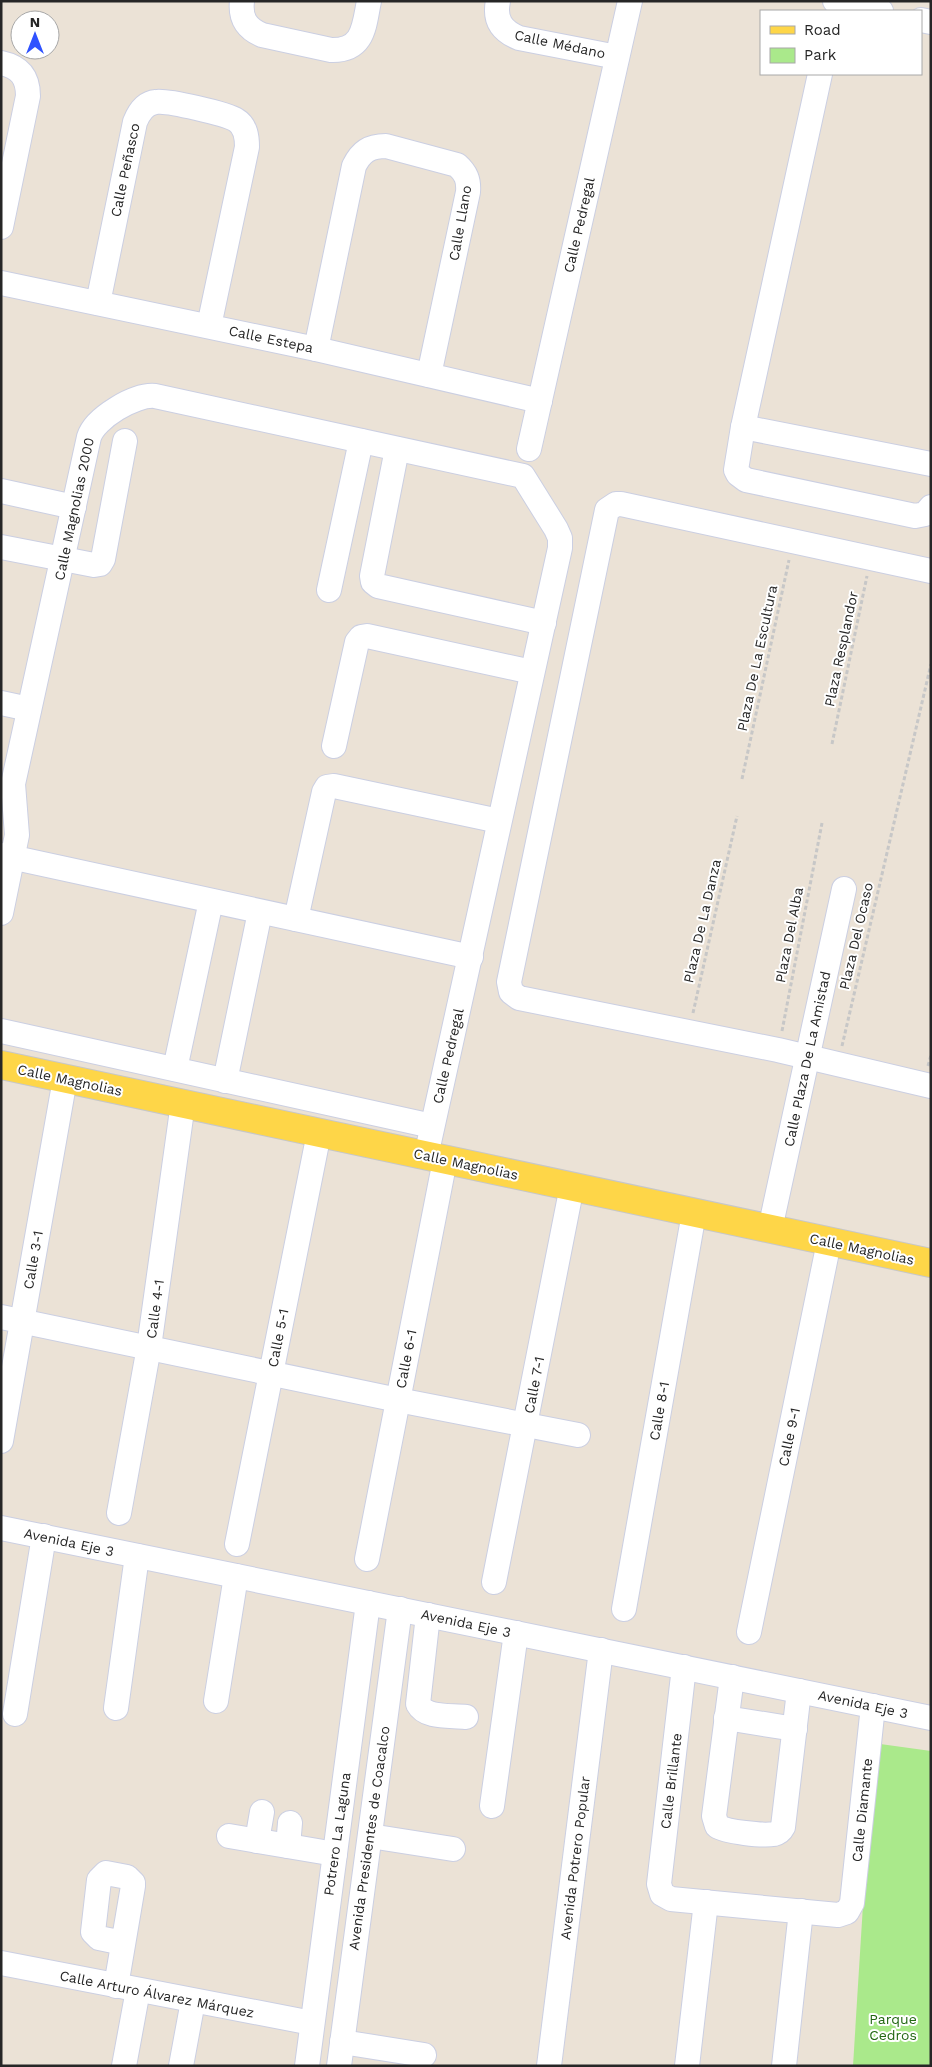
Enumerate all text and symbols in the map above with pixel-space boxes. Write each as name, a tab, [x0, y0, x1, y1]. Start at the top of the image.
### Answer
north arrow	[10, 10, 60, 60]
legend	[760, 10, 922, 75]
text: N	[30, 14, 40, 30]
text: Road	[804, 21, 841, 39]
street label: Calle Médano	[513, 27, 607, 61]
text: Park	[804, 46, 837, 64]
street label: Calle Peñasco	[107, 122, 143, 218]
street label: Calle Pedregal	[560, 175, 598, 274]
street label: Calle Llano	[445, 184, 475, 262]
street label: Calle Estepa	[227, 322, 315, 356]
street label: Calle Magnolias 2000	[51, 436, 97, 582]
street label: Plaza De La Escultura	[734, 583, 780, 733]
street label: Plaza Resplandor	[821, 590, 861, 708]
street label: Plaza De La Danza	[680, 858, 724, 984]
street label: Plaza Del Ocaso	[836, 881, 876, 991]
street label: Plaza Del Alba	[772, 886, 806, 984]
street label: Calle Plaza De La Amistad	[781, 970, 833, 1148]
street label: Calle Pedregal	[429, 1006, 467, 1105]
street label: Calle Magnolias	[16, 1061, 124, 1099]
street label: Calle Magnolias	[412, 1145, 520, 1183]
street label: Calle 3-1	[20, 1229, 46, 1291]
street label: Calle Magnolias	[808, 1230, 916, 1268]
street label: Calle 4-1	[143, 1278, 167, 1340]
street label: Calle 5-1	[265, 1307, 291, 1369]
street label: Calle 6-1	[392, 1328, 420, 1390]
street label: Calle 7-1	[521, 1355, 547, 1415]
street label: Calle 8-1	[646, 1380, 672, 1442]
street label: Calle 9-1	[775, 1406, 803, 1468]
street label: Avenida Eje 3	[23, 1525, 115, 1559]
street label: Avenida Eje 3	[420, 1606, 512, 1640]
street label: Avenida Eje 3	[817, 1687, 909, 1721]
street label: Avenida Presidentes de Coacalco	[345, 1725, 393, 1951]
street label: Calle Brillante	[657, 1732, 685, 1830]
street label: Calle Diamante	[849, 1757, 875, 1863]
street label: Potrero La Laguna	[320, 1771, 354, 1897]
street label: Avenida Potrero Popular	[557, 1775, 593, 1941]
street label: Calle Arturo Álvarez Márquez	[58, 1967, 256, 2021]
park label: Parque Cedros	[869, 2011, 917, 2043]

